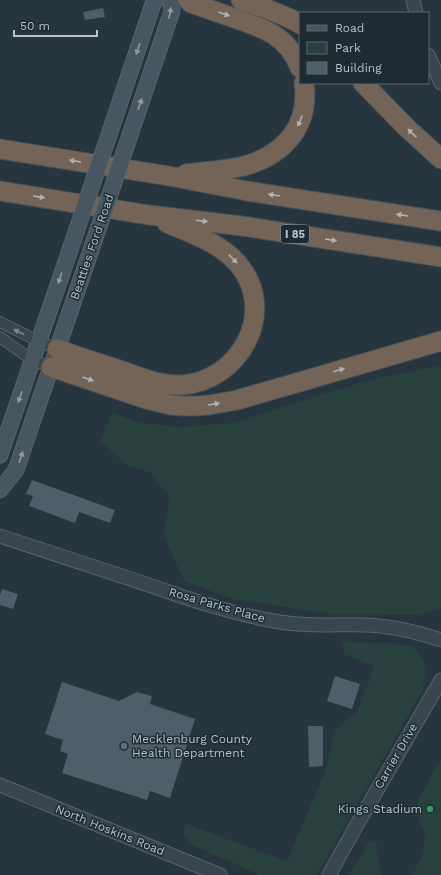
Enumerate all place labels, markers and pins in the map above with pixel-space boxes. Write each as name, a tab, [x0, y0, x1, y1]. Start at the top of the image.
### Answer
place label: Mecklenburg County Health Department	[132, 732, 253, 760]
marker: Mecklenburg County Health Department	[119, 741, 129, 751]
place label: Kings Stadium	[338, 802, 422, 816]
marker: Kings Stadium	[425, 804, 435, 814]

